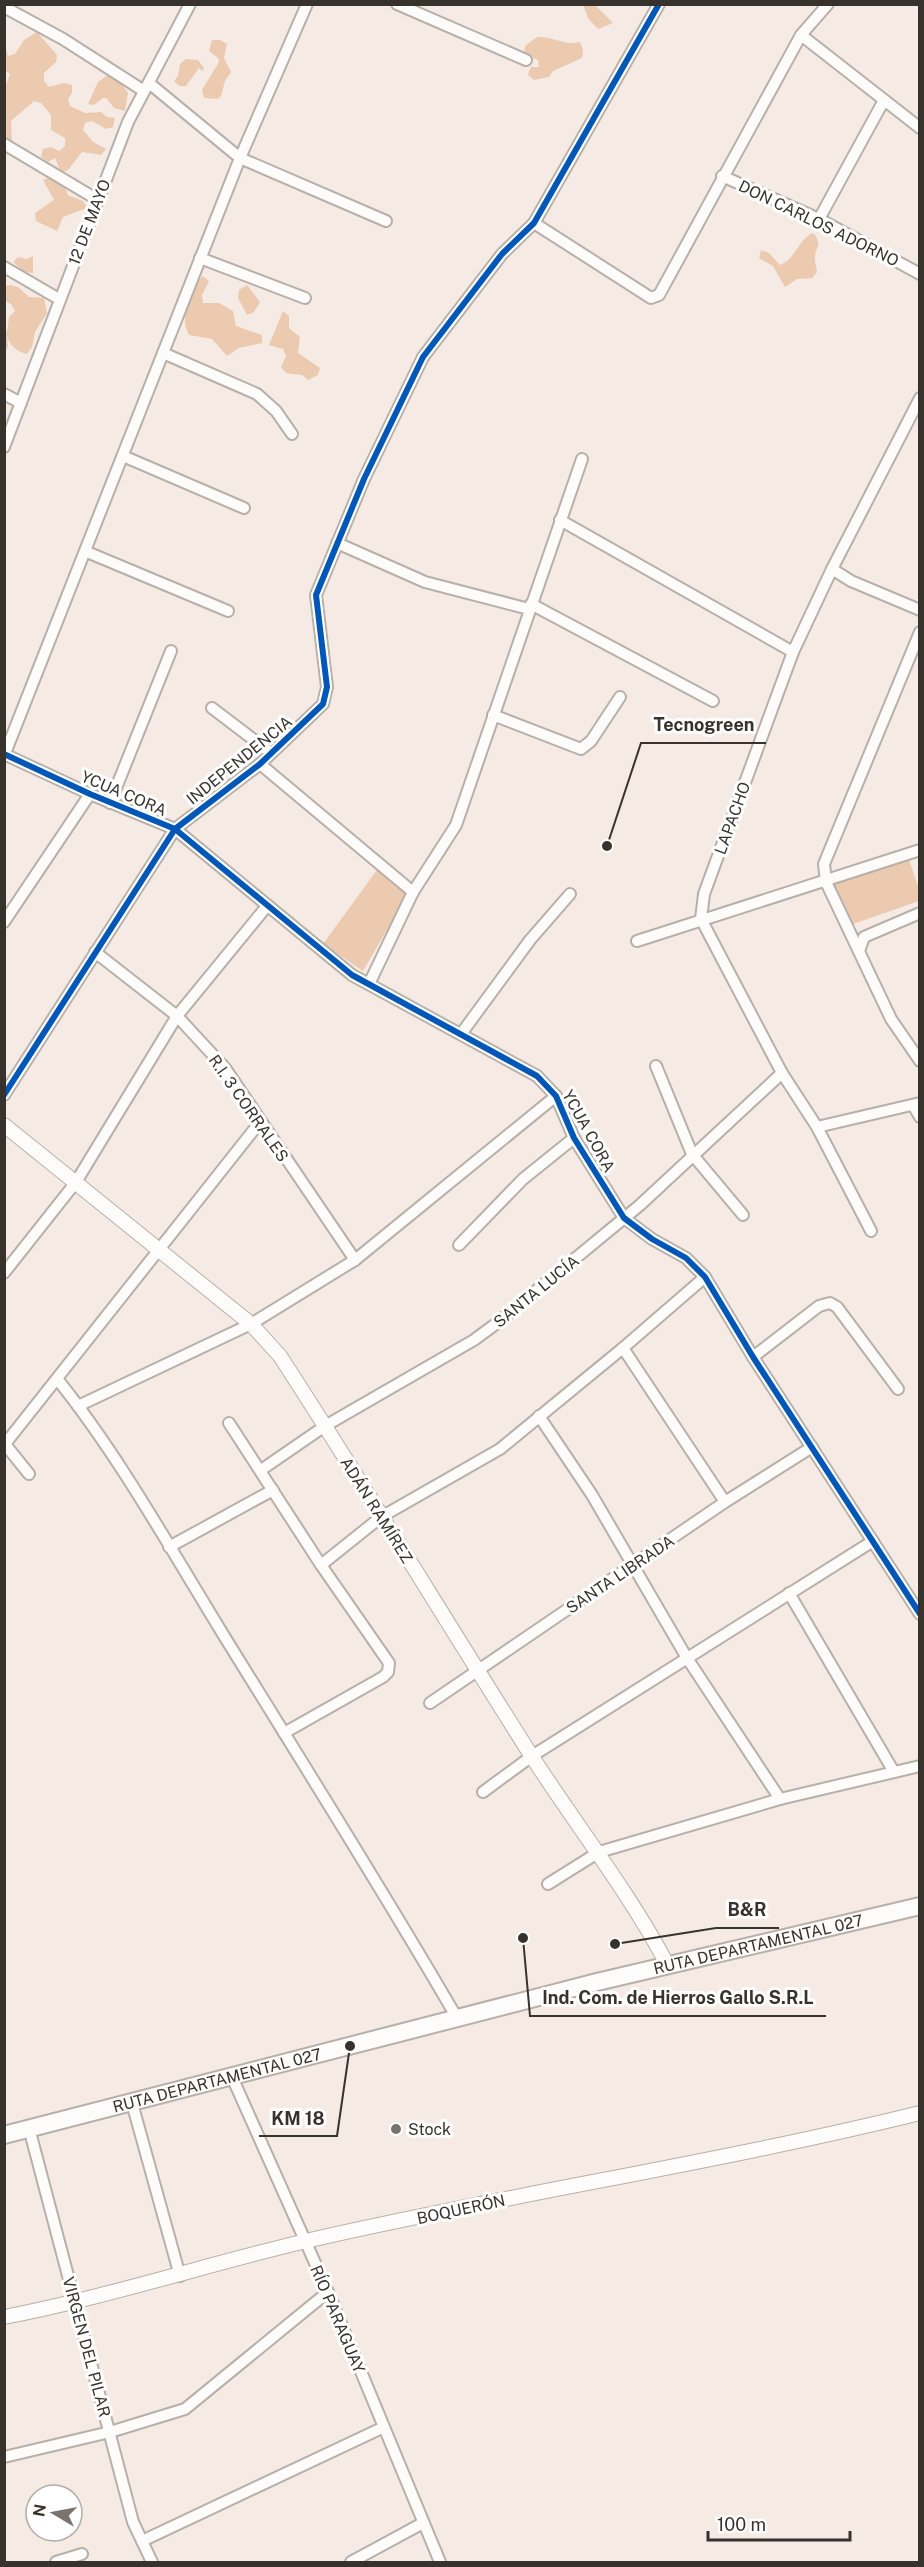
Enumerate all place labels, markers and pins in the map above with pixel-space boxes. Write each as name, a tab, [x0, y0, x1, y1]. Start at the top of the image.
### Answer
callout: Tecnogreen	[641, 707, 766, 743]
callout: B&R	[716, 1892, 779, 1928]
callout: Ind. Com. de Hierros Gallo S.R.L	[530, 1980, 826, 2016]
callout: KM 18	[259, 2100, 337, 2136]
place label: Stock	[408, 2120, 451, 2139]
marker: Stock	[389, 2122, 403, 2136]

